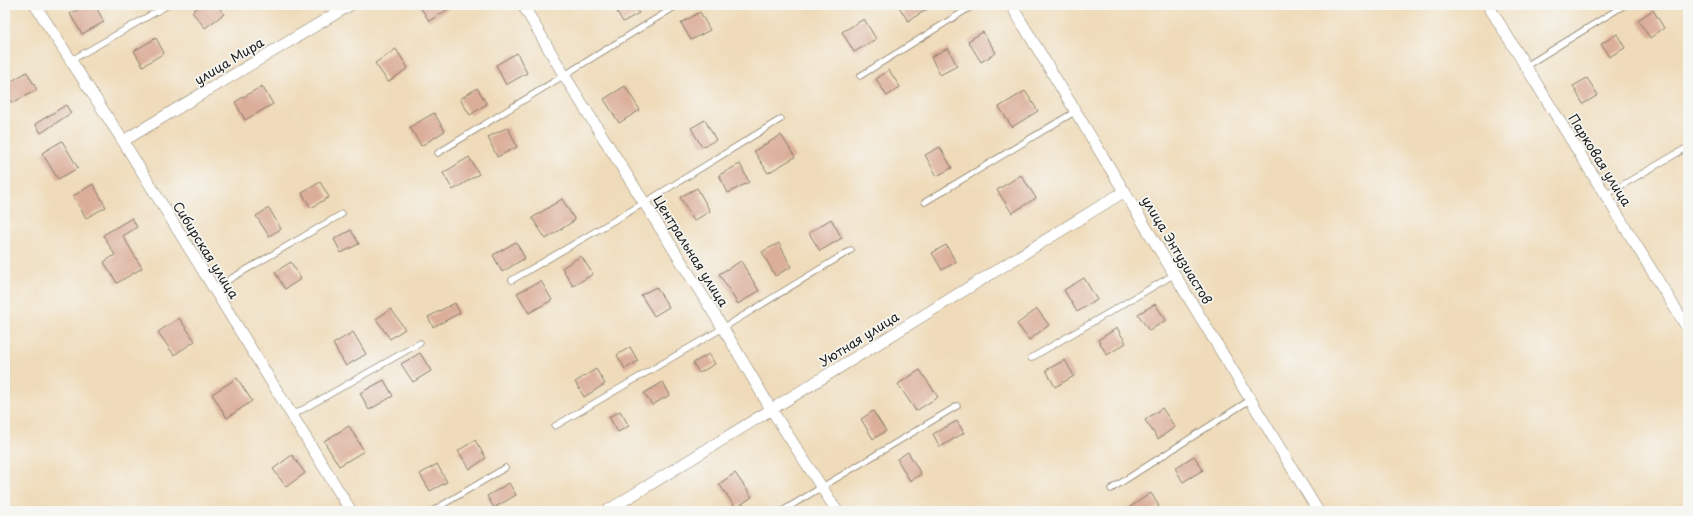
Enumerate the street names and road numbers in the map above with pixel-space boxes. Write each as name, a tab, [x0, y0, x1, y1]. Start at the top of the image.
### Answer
street label: улица Мира	[190, 32, 268, 89]
street label: Парковая улица	[1564, 110, 1637, 210]
street label: Центральная улица	[649, 191, 734, 311]
street label: улица Энтузиастов	[1138, 192, 1217, 307]
street label: Сибирская улица	[169, 197, 244, 303]
street label: Уютная улица	[815, 306, 903, 371]

